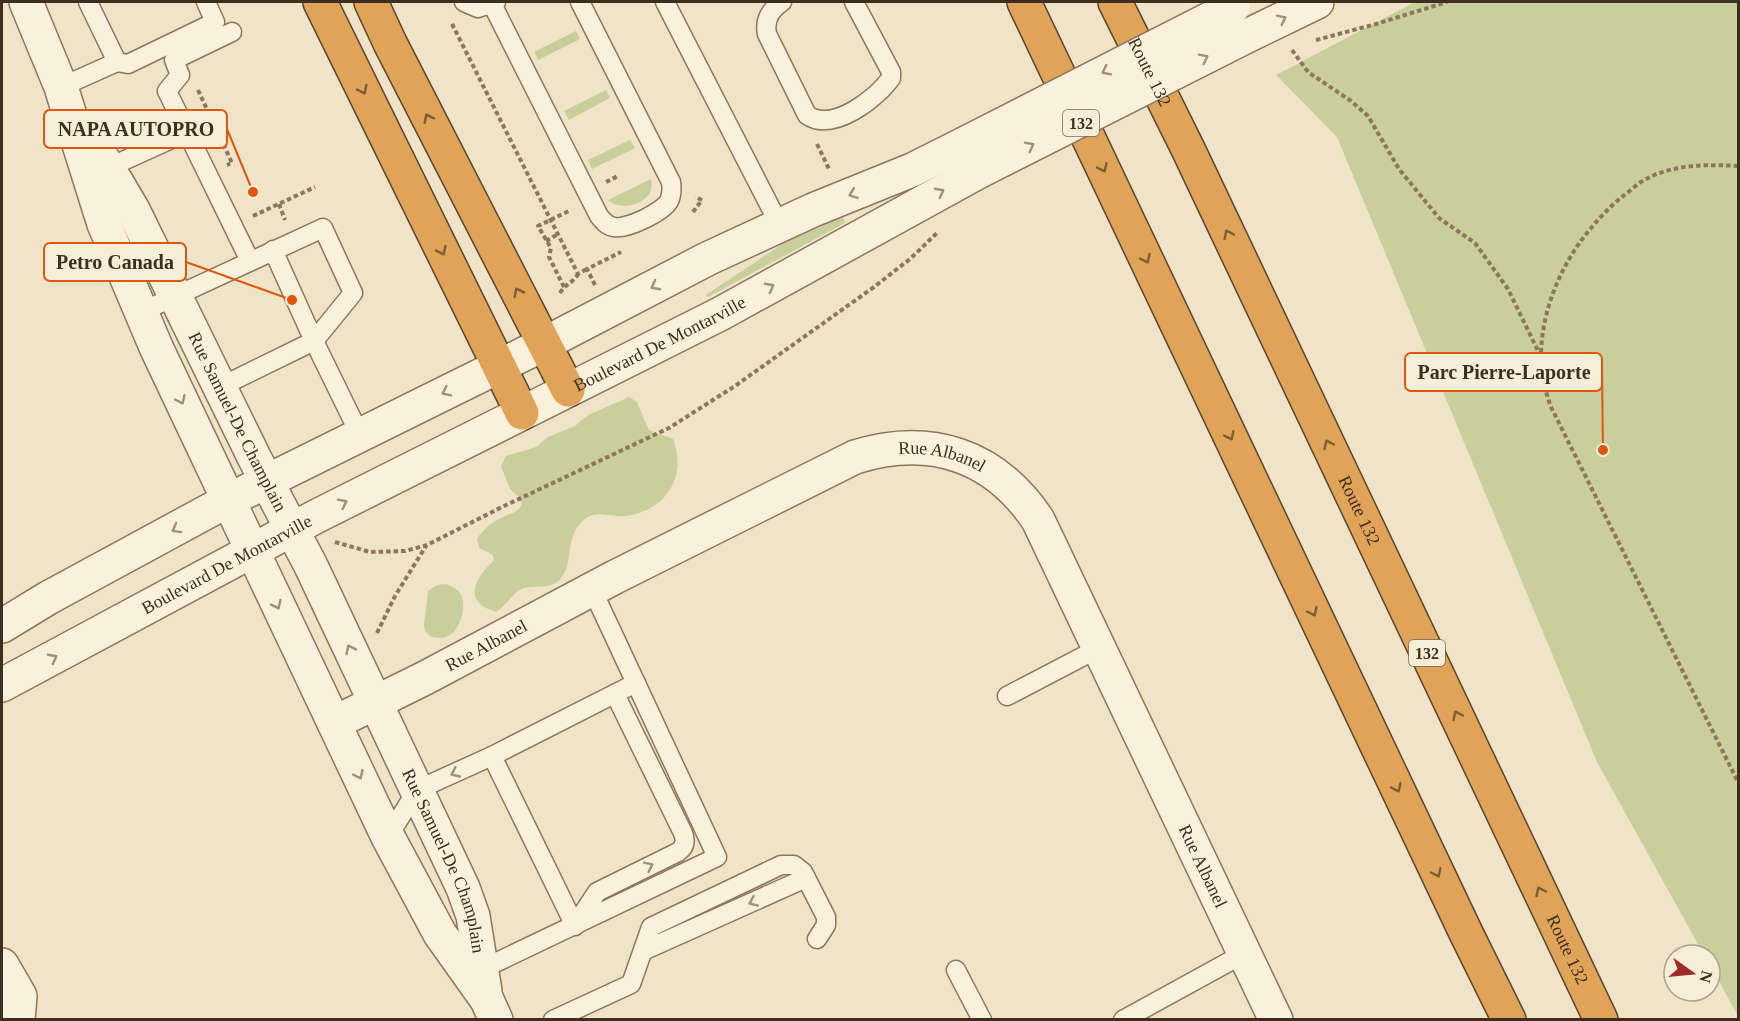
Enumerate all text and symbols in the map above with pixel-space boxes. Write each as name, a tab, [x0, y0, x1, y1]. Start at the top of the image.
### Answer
one-way arrow	[1276, 14, 1287, 26]
street label: Route 132	[1124, 34, 1175, 110]
one-way arrow	[1198, 53, 1209, 65]
one-way arrow	[1101, 64, 1112, 76]
one-way arrow	[355, 83, 367, 94]
callout: NAPA AUTOPRO	[44, 110, 227, 148]
road number: 132	[1063, 110, 1099, 136]
one-way arrow	[424, 114, 435, 125]
text: NAPA AUTOPRO	[58, 118, 214, 140]
one-way arrow	[1024, 141, 1035, 153]
one-way arrow	[1095, 161, 1107, 172]
one-way arrow	[848, 187, 859, 199]
one-way arrow	[934, 188, 944, 199]
one-way arrow	[1224, 229, 1236, 240]
callout: Petro Canada	[44, 243, 186, 281]
one-way arrow	[434, 245, 446, 256]
text: Petro Canada	[56, 251, 174, 273]
one-way arrow	[1139, 253, 1151, 264]
one-way arrow	[651, 279, 661, 290]
one-way arrow	[764, 283, 774, 294]
one-way arrow	[513, 287, 525, 298]
street label: Boulevard De Montarville	[570, 292, 749, 396]
street label: Rue Samuel-De Champlain	[184, 329, 291, 515]
callout: Parc Pierre-Laporte	[1405, 353, 1602, 391]
text: Parc Pierre-Laporte	[1417, 361, 1591, 384]
one-way arrow	[441, 385, 452, 397]
one-way arrow	[174, 394, 186, 405]
one-way arrow	[1222, 429, 1234, 440]
street label: Rue Albanel	[898, 438, 989, 476]
one-way arrow	[1323, 439, 1335, 450]
street label: Route 132	[1334, 472, 1384, 548]
one-way arrow	[337, 499, 348, 511]
street label: Boulevard De Montarville	[138, 511, 315, 618]
one-way arrow	[172, 522, 182, 533]
one-way arrow	[270, 598, 281, 609]
one-way arrow	[1306, 605, 1318, 616]
street label: Rue Albanel	[442, 616, 531, 675]
road number: 132	[1409, 640, 1445, 666]
one-way arrow	[346, 645, 358, 656]
one-way arrow	[47, 654, 57, 665]
one-way arrow	[1452, 710, 1464, 721]
street label: Rue Samuel-De Champlain	[398, 765, 489, 955]
one-way arrow	[450, 766, 461, 778]
one-way arrow	[352, 769, 364, 780]
one-way arrow	[1389, 782, 1401, 793]
street label: Rue Albanel	[1175, 821, 1231, 911]
one-way arrow	[643, 862, 654, 873]
one-way arrow	[1430, 866, 1442, 877]
one-way arrow	[1536, 886, 1548, 897]
one-way arrow	[748, 894, 759, 906]
street label: Route 132	[1543, 911, 1593, 987]
north arrow	[1662, 943, 1722, 1003]
text: N	[1696, 969, 1716, 985]

